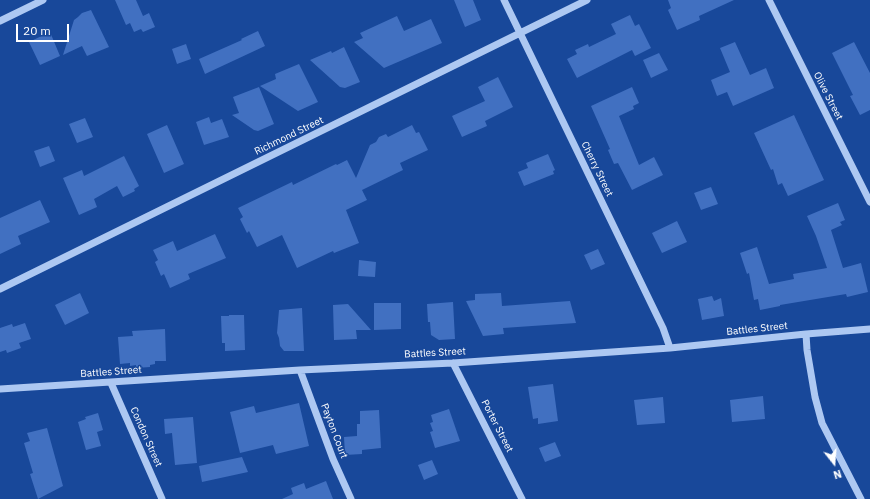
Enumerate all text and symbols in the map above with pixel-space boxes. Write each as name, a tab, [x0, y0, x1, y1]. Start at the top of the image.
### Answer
scale bar	[18, 16, 71, 42]
text: 20 m	[23, 23, 51, 38]
street label: Olive Street	[811, 70, 845, 122]
street label: Richmond Street	[253, 114, 325, 158]
street label: Cherry Street	[579, 140, 615, 198]
street label: Battles Street	[726, 320, 788, 338]
street label: Battles Street	[404, 345, 466, 361]
street label: Battles Street	[80, 364, 142, 380]
street label: Porter Street	[479, 398, 515, 454]
street label: Payton Court	[318, 402, 350, 460]
street label: Condon Street	[127, 405, 165, 469]
north arrow	[814, 443, 854, 483]
text: N	[832, 467, 843, 482]

